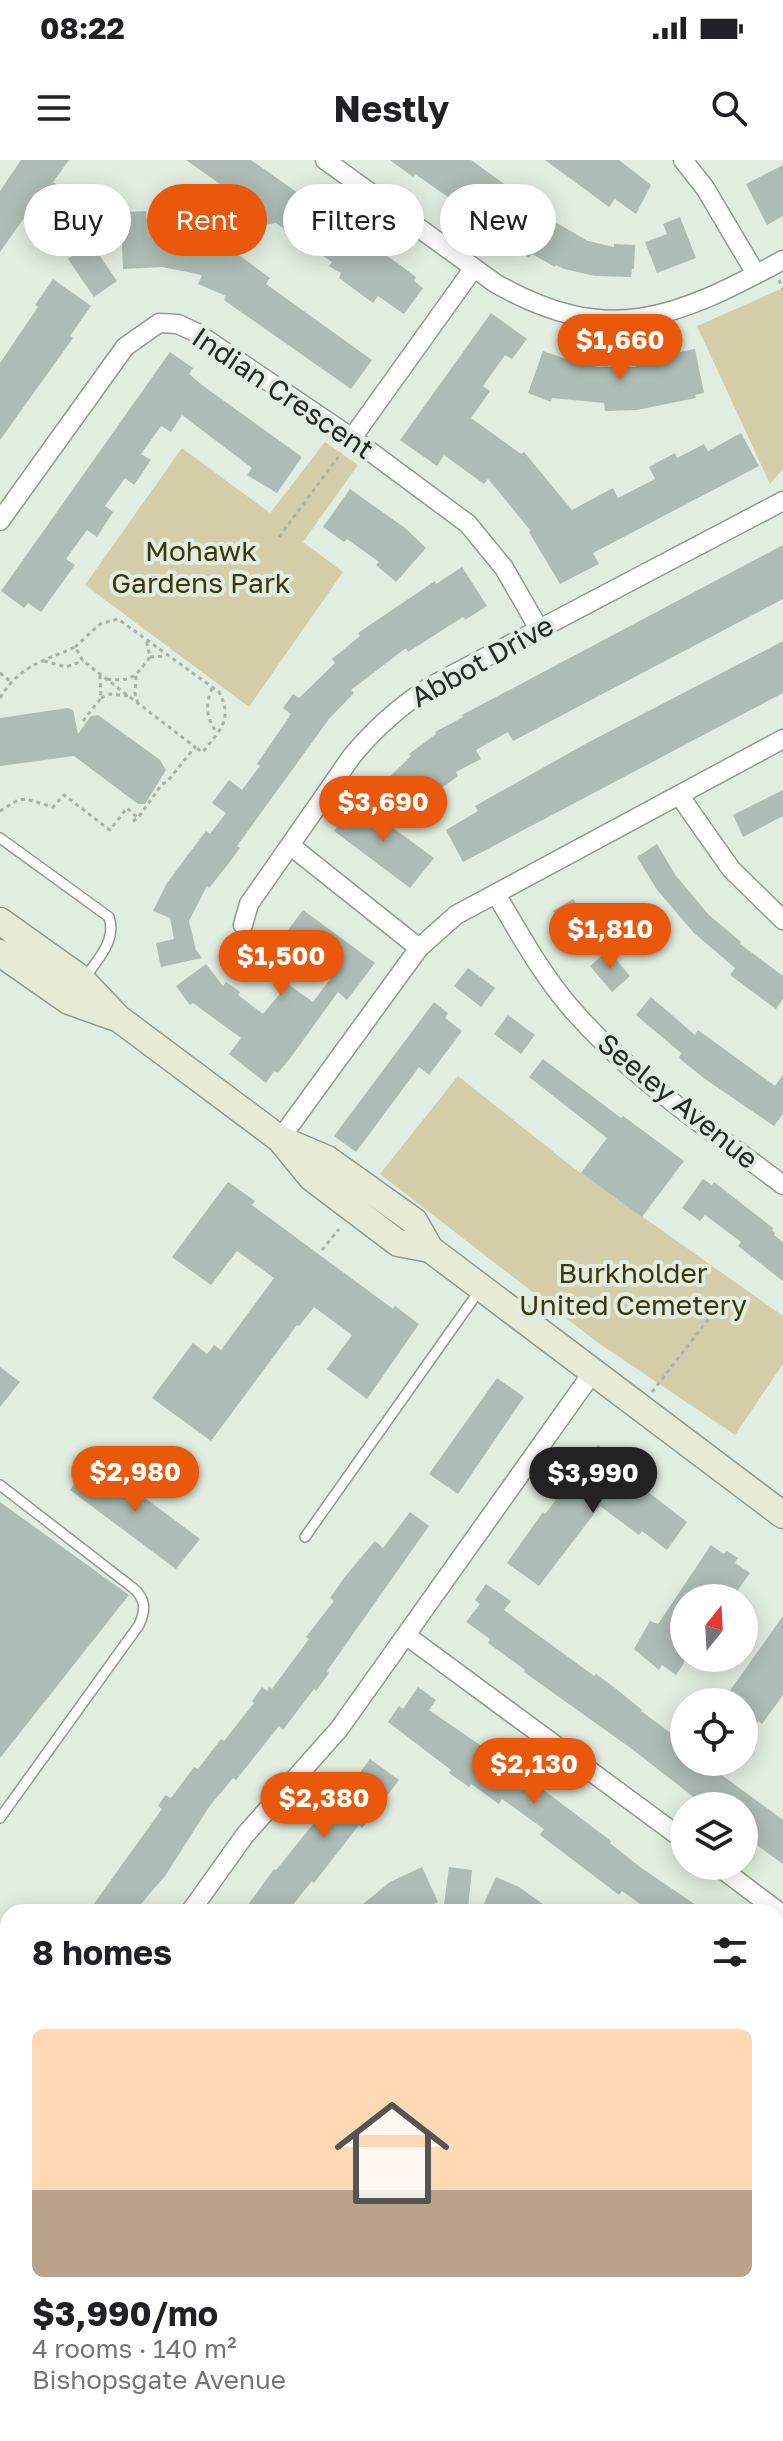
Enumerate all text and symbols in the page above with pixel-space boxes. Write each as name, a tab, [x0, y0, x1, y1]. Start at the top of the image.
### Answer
text: 08:22	[40, 10, 125, 46]
icon: menu	[32, 86, 76, 130]
icon: search	[707, 86, 751, 130]
text: Nestly	[334, 87, 449, 130]
chip: Buy	[24, 184, 131, 256]
chip: Rent	[147, 184, 267, 256]
chip: Filters	[283, 184, 424, 256]
chip: New	[440, 184, 556, 256]
pin: $1,660	[555, 314, 685, 382]
street label: Indian Crescent	[187, 320, 380, 465]
text: $1,660	[575, 324, 665, 355]
park label: Mohawk Gardens Park	[111, 534, 291, 599]
street label: Abbot Drive	[405, 608, 559, 713]
pin: $3,690	[318, 776, 448, 844]
text: $3,690	[337, 786, 429, 817]
pin: $1,810	[545, 903, 675, 971]
text: $1,810	[567, 913, 653, 944]
pin: $1,500	[216, 930, 346, 998]
text: $1,500	[237, 940, 325, 971]
street label: Seeley Avenue	[592, 1026, 765, 1175]
park label: Burkholder United Cemetery	[519, 1256, 747, 1321]
pin: $2,980	[70, 1446, 200, 1514]
pin: $3,990	[528, 1447, 658, 1515]
text: $2,980	[89, 1456, 181, 1487]
text: $3,990	[547, 1457, 639, 1488]
north arrow	[670, 1584, 758, 1672]
map controls	[670, 1584, 758, 1880]
button: locate	[670, 1688, 758, 1776]
pin: $2,130	[469, 1738, 599, 1806]
text: $2,130	[490, 1748, 578, 1779]
pin: $2,380	[259, 1772, 389, 1840]
text: $2,380	[278, 1782, 370, 1813]
button: layers	[670, 1792, 758, 1880]
icon: filters	[708, 1930, 752, 1974]
text: 8 homes	[32, 1932, 172, 1972]
icon: home	[320, 2081, 464, 2225]
text: $3,990/mo	[32, 2293, 218, 2333]
text: 4 rooms · 140 m²	[32, 2333, 237, 2364]
text: Bishopsgate Avenue	[32, 2364, 286, 2395]

